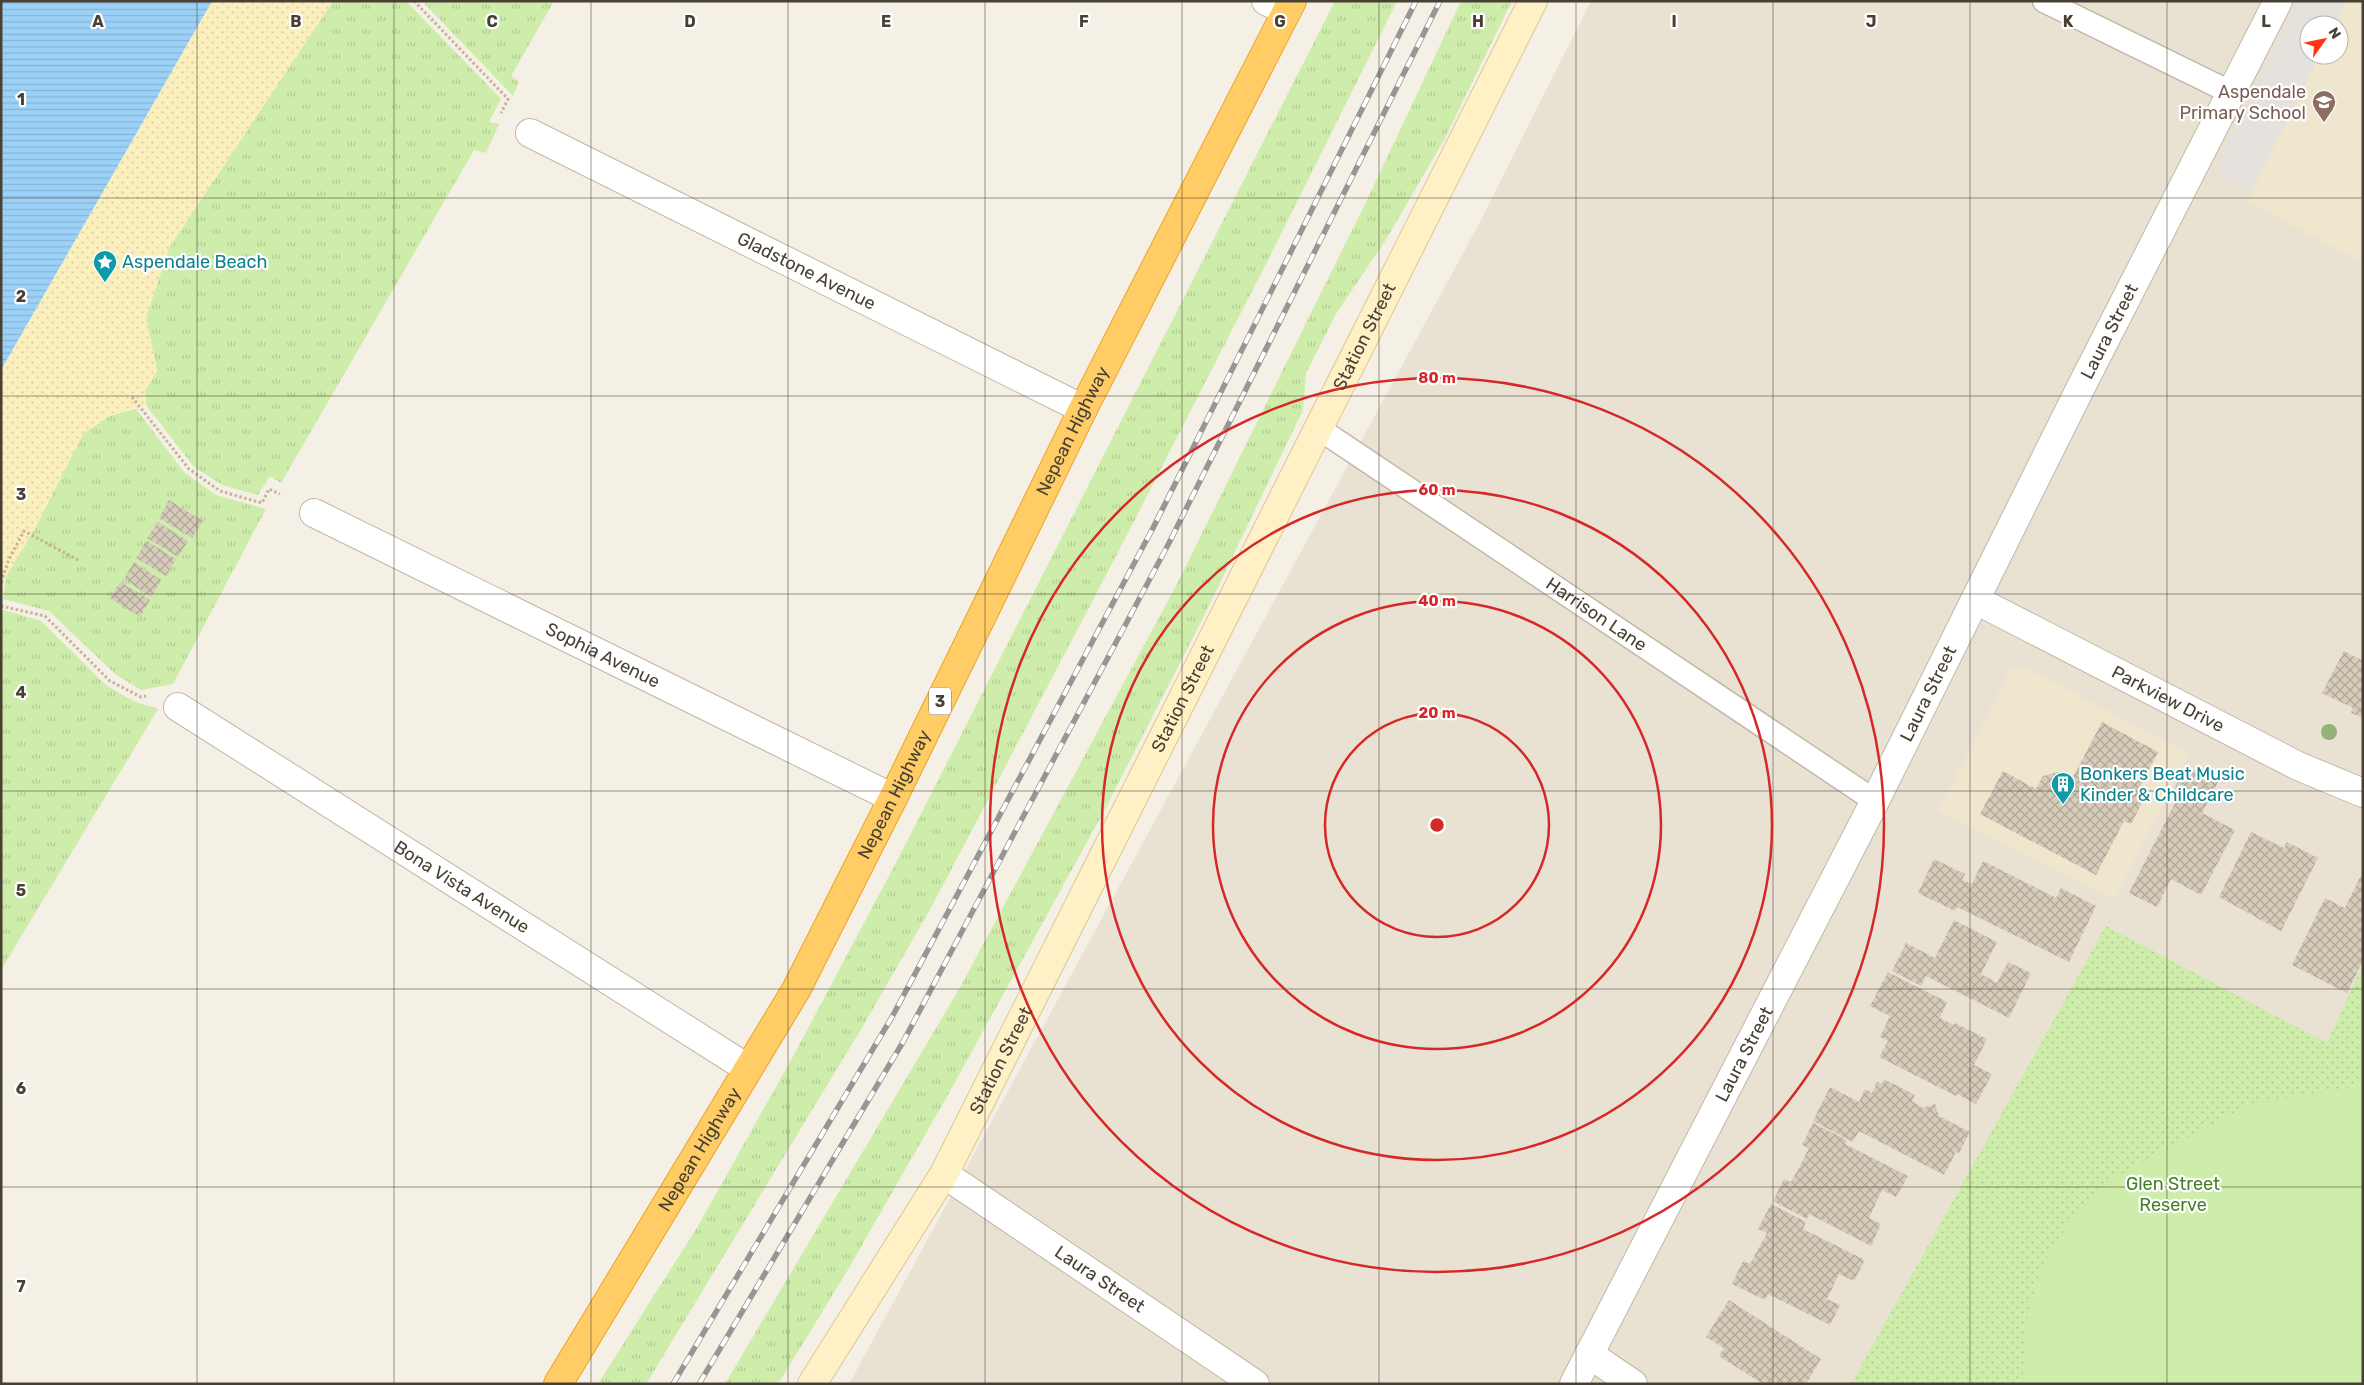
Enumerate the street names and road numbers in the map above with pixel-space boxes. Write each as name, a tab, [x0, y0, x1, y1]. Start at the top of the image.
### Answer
street label: Gladstone Avenue	[734, 227, 879, 315]
street label: Station Street	[1328, 279, 1401, 394]
street label: Laura Street	[2076, 280, 2143, 383]
street label: Nepean Highway	[1031, 363, 1114, 499]
street label: Harrison Lane	[1542, 573, 1651, 656]
street label: Sophia Avenue	[542, 618, 664, 693]
street label: Station Street	[1147, 641, 1219, 756]
street label: Laura Street	[1895, 642, 1961, 745]
street label: Parkview Drive	[2108, 661, 2228, 737]
road number: 3	[929, 688, 951, 714]
street label: Nepean Highway	[853, 726, 936, 863]
street label: Bona Vista Avenue	[390, 836, 534, 938]
street label: Station Street	[965, 1003, 1037, 1118]
street label: Laura Street	[1711, 1003, 1778, 1106]
street label: Nepean Highway	[654, 1083, 746, 1216]
street label: Laura Street	[1051, 1241, 1149, 1317]

